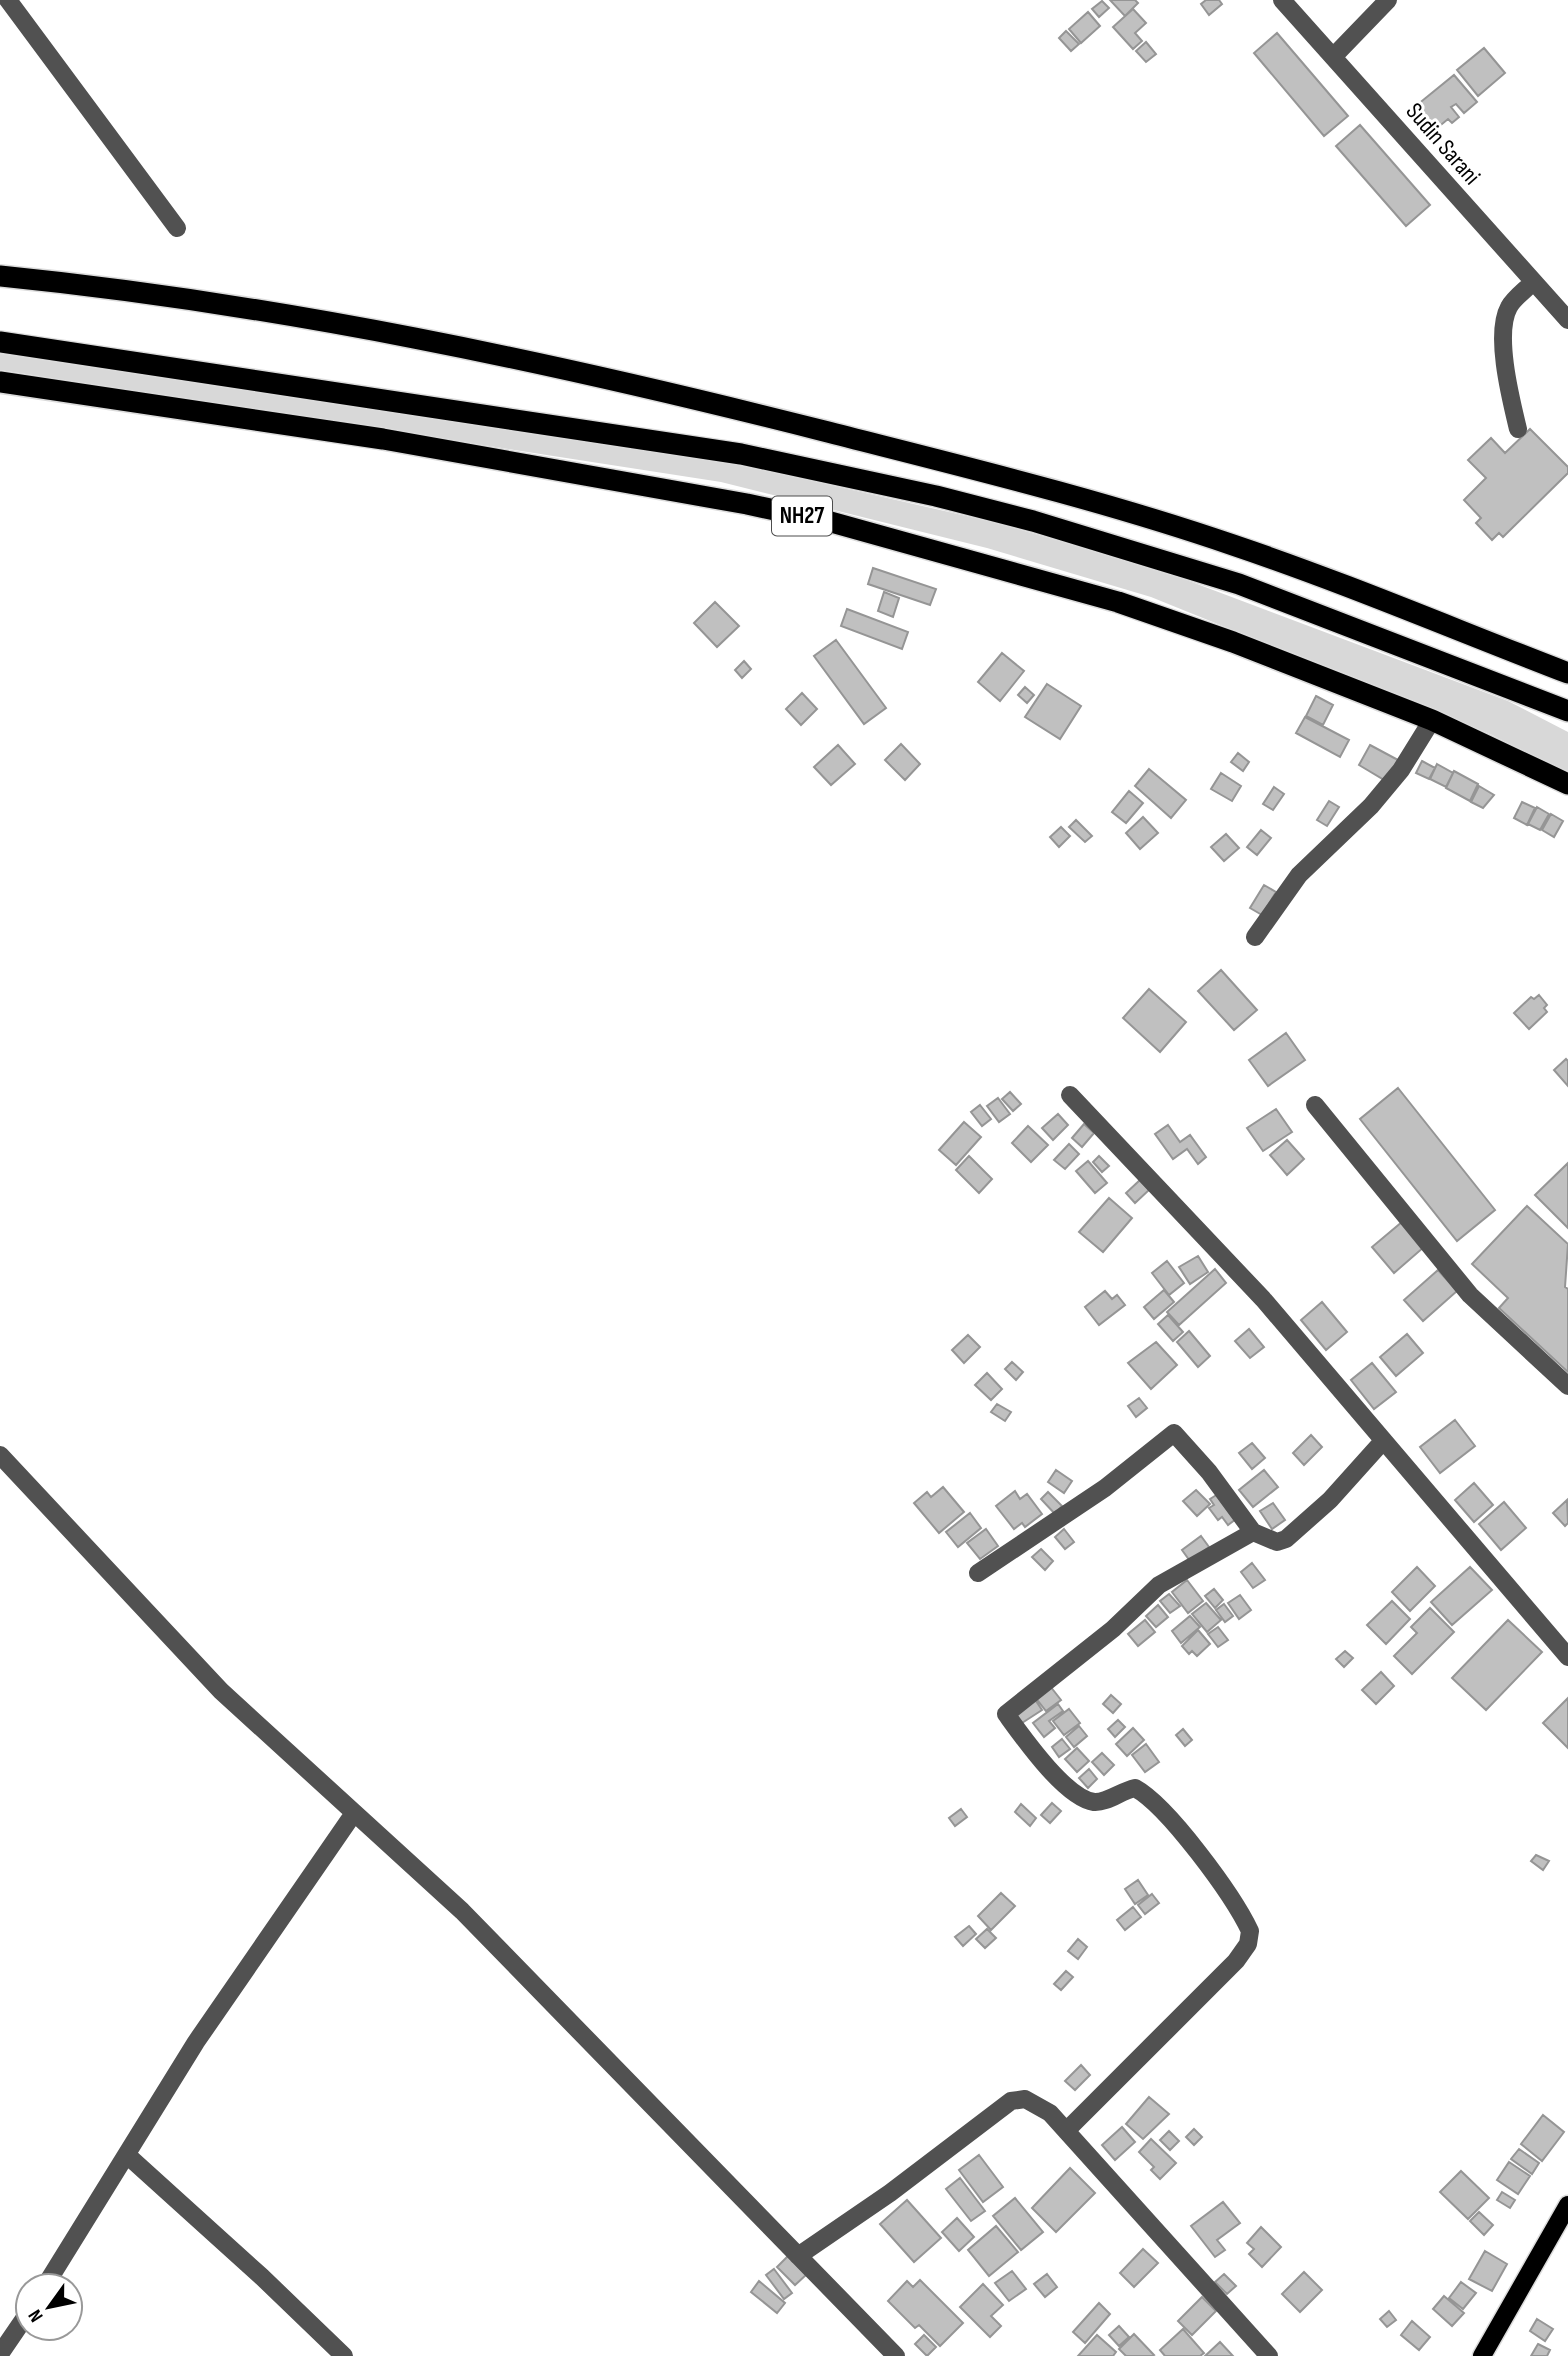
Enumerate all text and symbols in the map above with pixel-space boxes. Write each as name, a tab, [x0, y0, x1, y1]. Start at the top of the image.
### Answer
street label: Sudin Sarani	[1400, 97, 1486, 191]
road number: NH27	[772, 496, 832, 536]
north arrow	[14, 2272, 84, 2342]
text: N	[24, 2305, 48, 2326]

